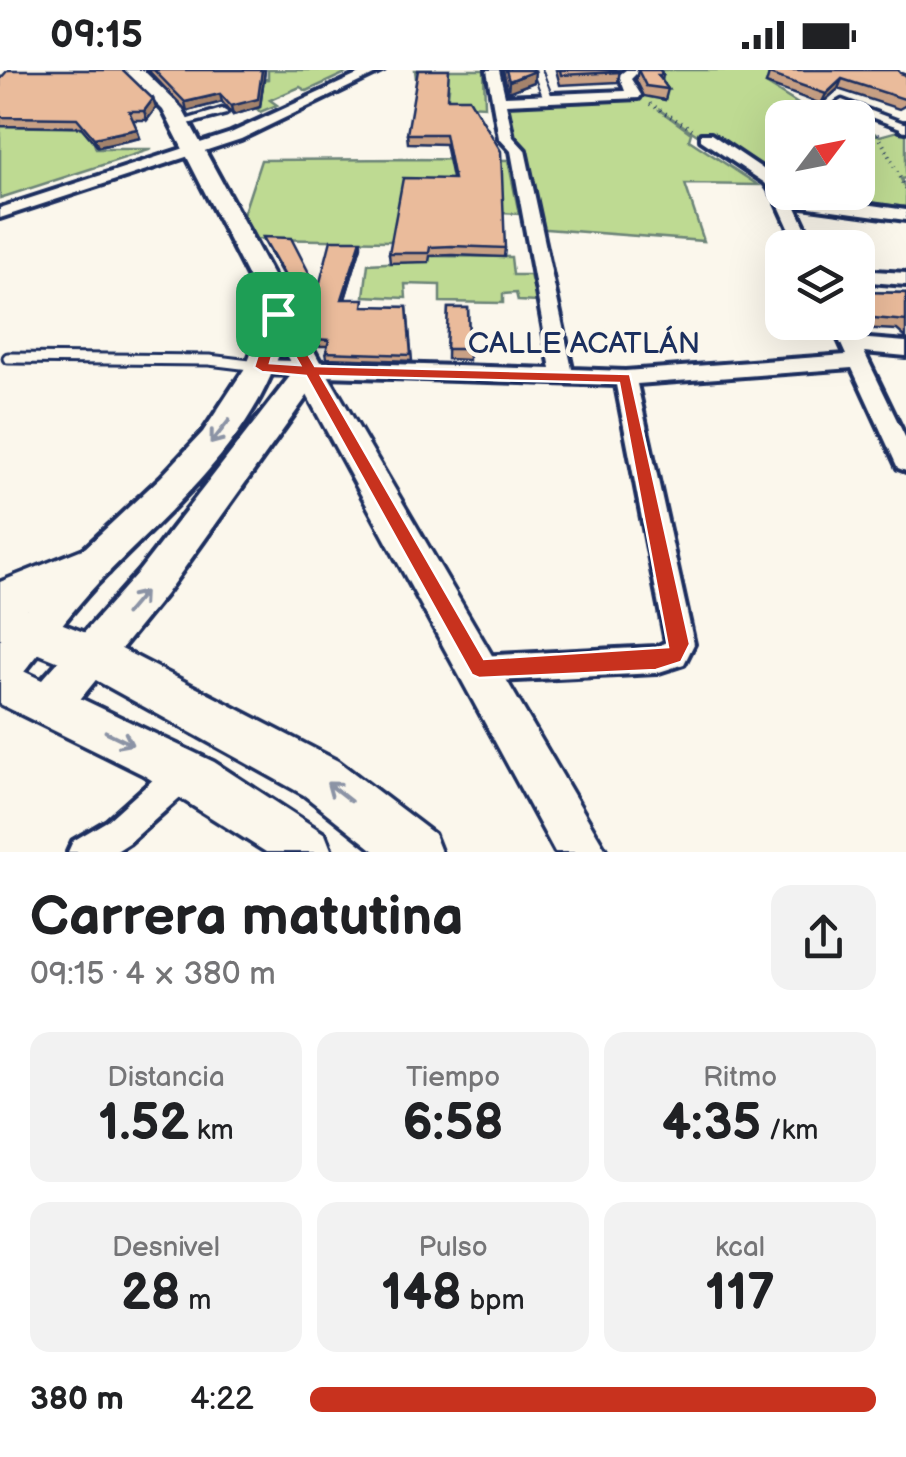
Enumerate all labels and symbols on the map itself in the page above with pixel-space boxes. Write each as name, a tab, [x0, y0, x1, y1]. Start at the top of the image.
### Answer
north arrow	[765, 100, 875, 210]
pin	[236, 272, 321, 357]
street label: CALLE ACATLÁN	[468, 325, 700, 362]
one-way arrow	[210, 418, 231, 445]
one-way arrow	[124, 591, 146, 617]
one-way arrow	[104, 730, 134, 749]
one-way arrow	[326, 781, 352, 803]

